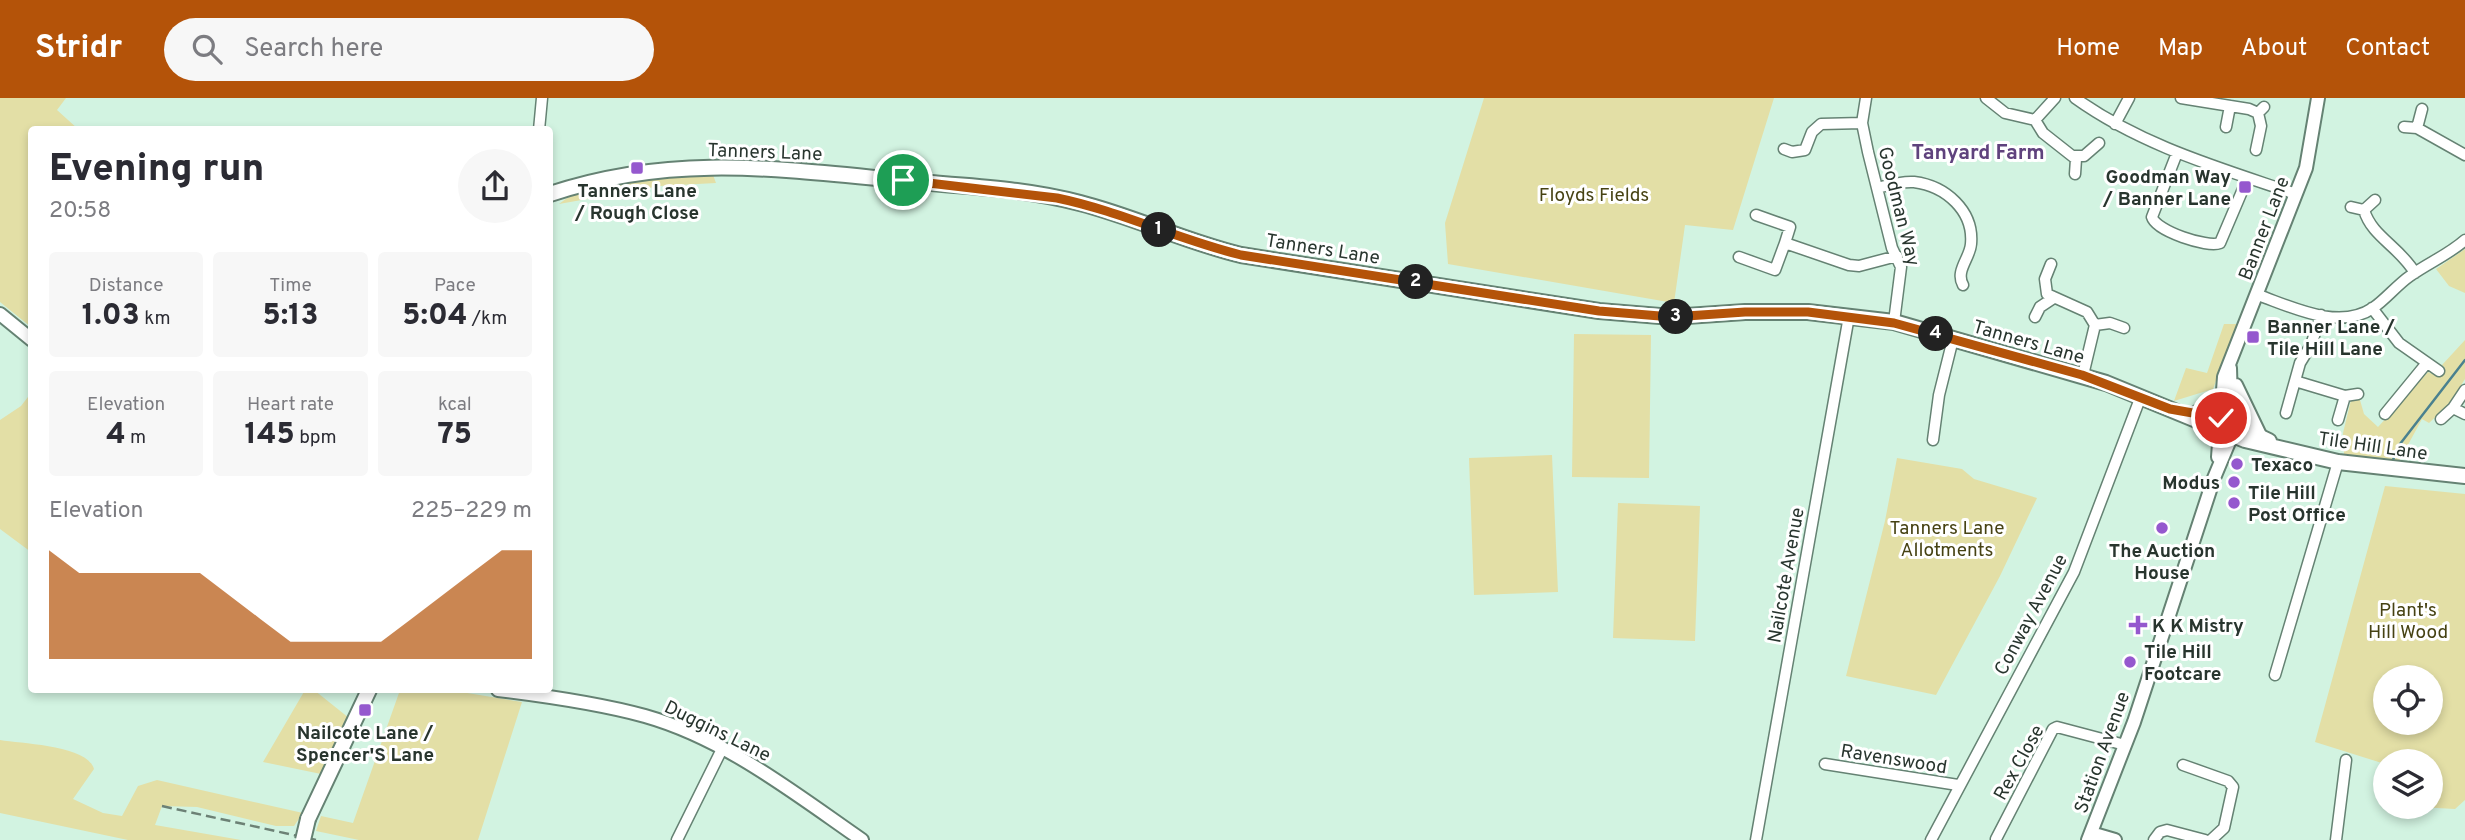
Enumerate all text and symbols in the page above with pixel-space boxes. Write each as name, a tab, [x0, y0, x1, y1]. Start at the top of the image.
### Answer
search box	[164, 18, 654, 81]
text: Stridr	[35, 28, 122, 70]
icon: search	[188, 30, 226, 68]
text: Search here	[244, 33, 383, 66]
text: Home	[2056, 34, 2120, 64]
text: Map	[2158, 34, 2203, 64]
text: About	[2241, 34, 2307, 64]
text: Contact	[2345, 34, 2430, 64]
street label: Tanners Lane	[707, 139, 823, 167]
district label: Tanyard Farm	[1911, 140, 2045, 167]
street label: Goodman Way	[1872, 144, 1924, 269]
text: Evening run	[49, 146, 264, 195]
button: share	[458, 149, 532, 223]
pin	[873, 150, 933, 210]
marker: Tanners Lane / Rough Close	[629, 160, 645, 176]
icon: arrive	[884, 161, 922, 199]
place label: Goodman Way / Banner Lane	[2102, 166, 2231, 212]
street label: Banner Lane	[2234, 173, 2296, 284]
marker: Goodman Way / Banner Lane	[2237, 179, 2253, 195]
place label: Tanners Lane / Rough Close	[574, 180, 699, 226]
park label: Floyds Fields	[1539, 184, 1649, 208]
text: 20:58	[49, 197, 111, 226]
pin: 1	[1142, 212, 1176, 248]
text: 1	[1155, 217, 1162, 241]
street label: Tanners Lane	[1264, 229, 1381, 271]
pin: 2	[1398, 264, 1434, 300]
text: 2	[1410, 269, 1421, 293]
text: Distance	[89, 274, 163, 298]
text: Time	[269, 274, 312, 298]
text: Pace	[434, 274, 476, 298]
text: 1.03	[82, 298, 140, 335]
text: 5:13	[263, 298, 318, 335]
text: 5:04	[402, 298, 467, 335]
pin: 3	[1658, 300, 1694, 334]
text: 3	[1670, 304, 1681, 328]
text: km	[140, 307, 170, 331]
text: /km	[467, 307, 507, 331]
pin: 4	[1918, 316, 1954, 352]
street label: Tanners Lane	[1970, 316, 2087, 370]
place label: Banner Lane / Tile Hill Lane	[2267, 316, 2395, 362]
text: 4	[1929, 321, 1942, 345]
marker: Banner Lane / Tile Hill Lane	[2245, 329, 2261, 345]
pin	[2191, 388, 2251, 448]
text: Elevation	[87, 393, 165, 417]
text: Heart rate	[247, 393, 334, 417]
text: kcal	[438, 393, 472, 417]
icon: check	[2202, 399, 2240, 437]
text: 4	[106, 417, 126, 454]
text: 145	[244, 417, 295, 454]
text: 75	[438, 417, 472, 454]
text: m	[126, 426, 146, 450]
text: bpm	[295, 426, 337, 450]
street label: Tile Hill Lane	[2316, 427, 2429, 467]
place label: Texaco	[2251, 454, 2313, 478]
marker: Texaco	[2229, 456, 2245, 472]
place label: Modus	[2162, 472, 2220, 496]
marker: Modus	[2226, 474, 2242, 490]
place label: Tile Hill Post Office	[2248, 482, 2346, 528]
marker: Tile Hill Post Office	[2226, 495, 2242, 511]
text: Elevation	[49, 497, 144, 526]
text: 225–229 m	[411, 497, 532, 526]
street label: Nailcote Avenue	[1763, 506, 1811, 645]
park label: Tanners Lane Allotments	[1889, 517, 2005, 563]
marker: The Auction House	[2154, 520, 2170, 536]
place label: The Auction House	[2109, 540, 2215, 586]
street label: Conway Avenue	[1990, 550, 2074, 680]
park label: Plant's Hill Wood	[2368, 599, 2448, 645]
place label: K K Mistry	[2152, 615, 2244, 639]
marker: K K Mistry	[2130, 617, 2146, 633]
place label: Tile Hill Footcare	[2144, 641, 2221, 687]
marker: Tile Hill Footcare	[2122, 654, 2138, 670]
map controls	[2373, 665, 2443, 819]
button: locate	[2373, 665, 2443, 735]
street label: Station Avenue	[2070, 688, 2136, 817]
street label: Duggins Lane	[660, 696, 774, 768]
marker: Nailcote Lane / Spencer'S Lane	[357, 702, 373, 718]
street label: Rex Close	[1989, 721, 2050, 805]
place label: Nailcote Lane / Spencer'S Lane	[296, 722, 434, 768]
street label: Ravenswood	[1839, 740, 1949, 780]
button: layers	[2373, 749, 2443, 819]

